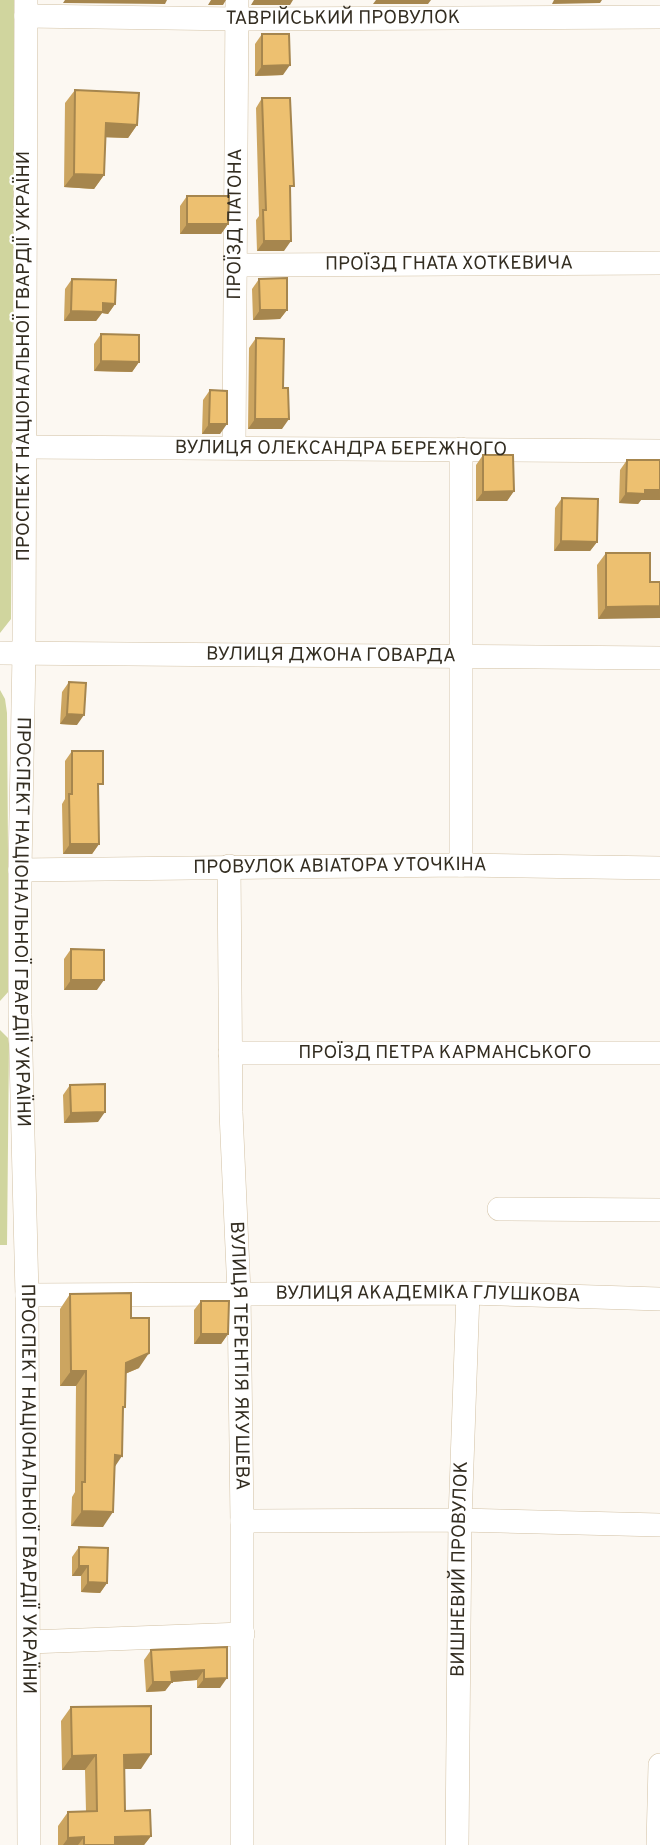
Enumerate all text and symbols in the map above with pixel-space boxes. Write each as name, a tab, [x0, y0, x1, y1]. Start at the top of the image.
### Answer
street label: ТАВРІЙСЬКИЙ ПРОВУЛОК	[225, 5, 460, 31]
street label: ПРОЇЗД ПАТОНА	[222, 148, 248, 300]
street label: ПРОСПЕКТ НАЦІОНАЛЬНОЇ ГВАРДІЇ УКРАЇНИ	[11, 151, 36, 561]
street label: ПРОЇЗД ГНАТА ХОТКЕВИЧА	[325, 251, 573, 277]
street label: ВУЛИЦЯ ОЛЕКСАНДРА БЕРЕЖНОГО	[175, 436, 507, 462]
street label: ВУЛИЦЯ ДЖОНА ГОВАРДА	[206, 643, 456, 668]
street label: ПРОСПЕКТ НАЦІОНАЛЬНОЇ ГВАРДІЇ УКРАЇНИ	[8, 716, 35, 1127]
street label: ПРОВУЛОК АВІАТОРА УТОЧКІНА	[193, 853, 487, 880]
street label: ПРОЇЗД ПЕТРА КАРМАНСЬКОГО	[298, 1040, 592, 1065]
street label: ВУЛИЦЯ ТЕРЕНТІЯ ЯКУШЕВА	[224, 1221, 254, 1491]
street label: ВУЛИЦЯ АКАДЕМІКА ГЛУШКОВА	[275, 1281, 581, 1309]
street label: ПРОСПЕКТ НАЦІОНАЛЬНОЇ ГВАРДІЇ УКРАЇНИ	[15, 1283, 41, 1694]
street label: ВИШНЕВИЙ ПРОВУЛОК	[446, 1461, 474, 1677]

